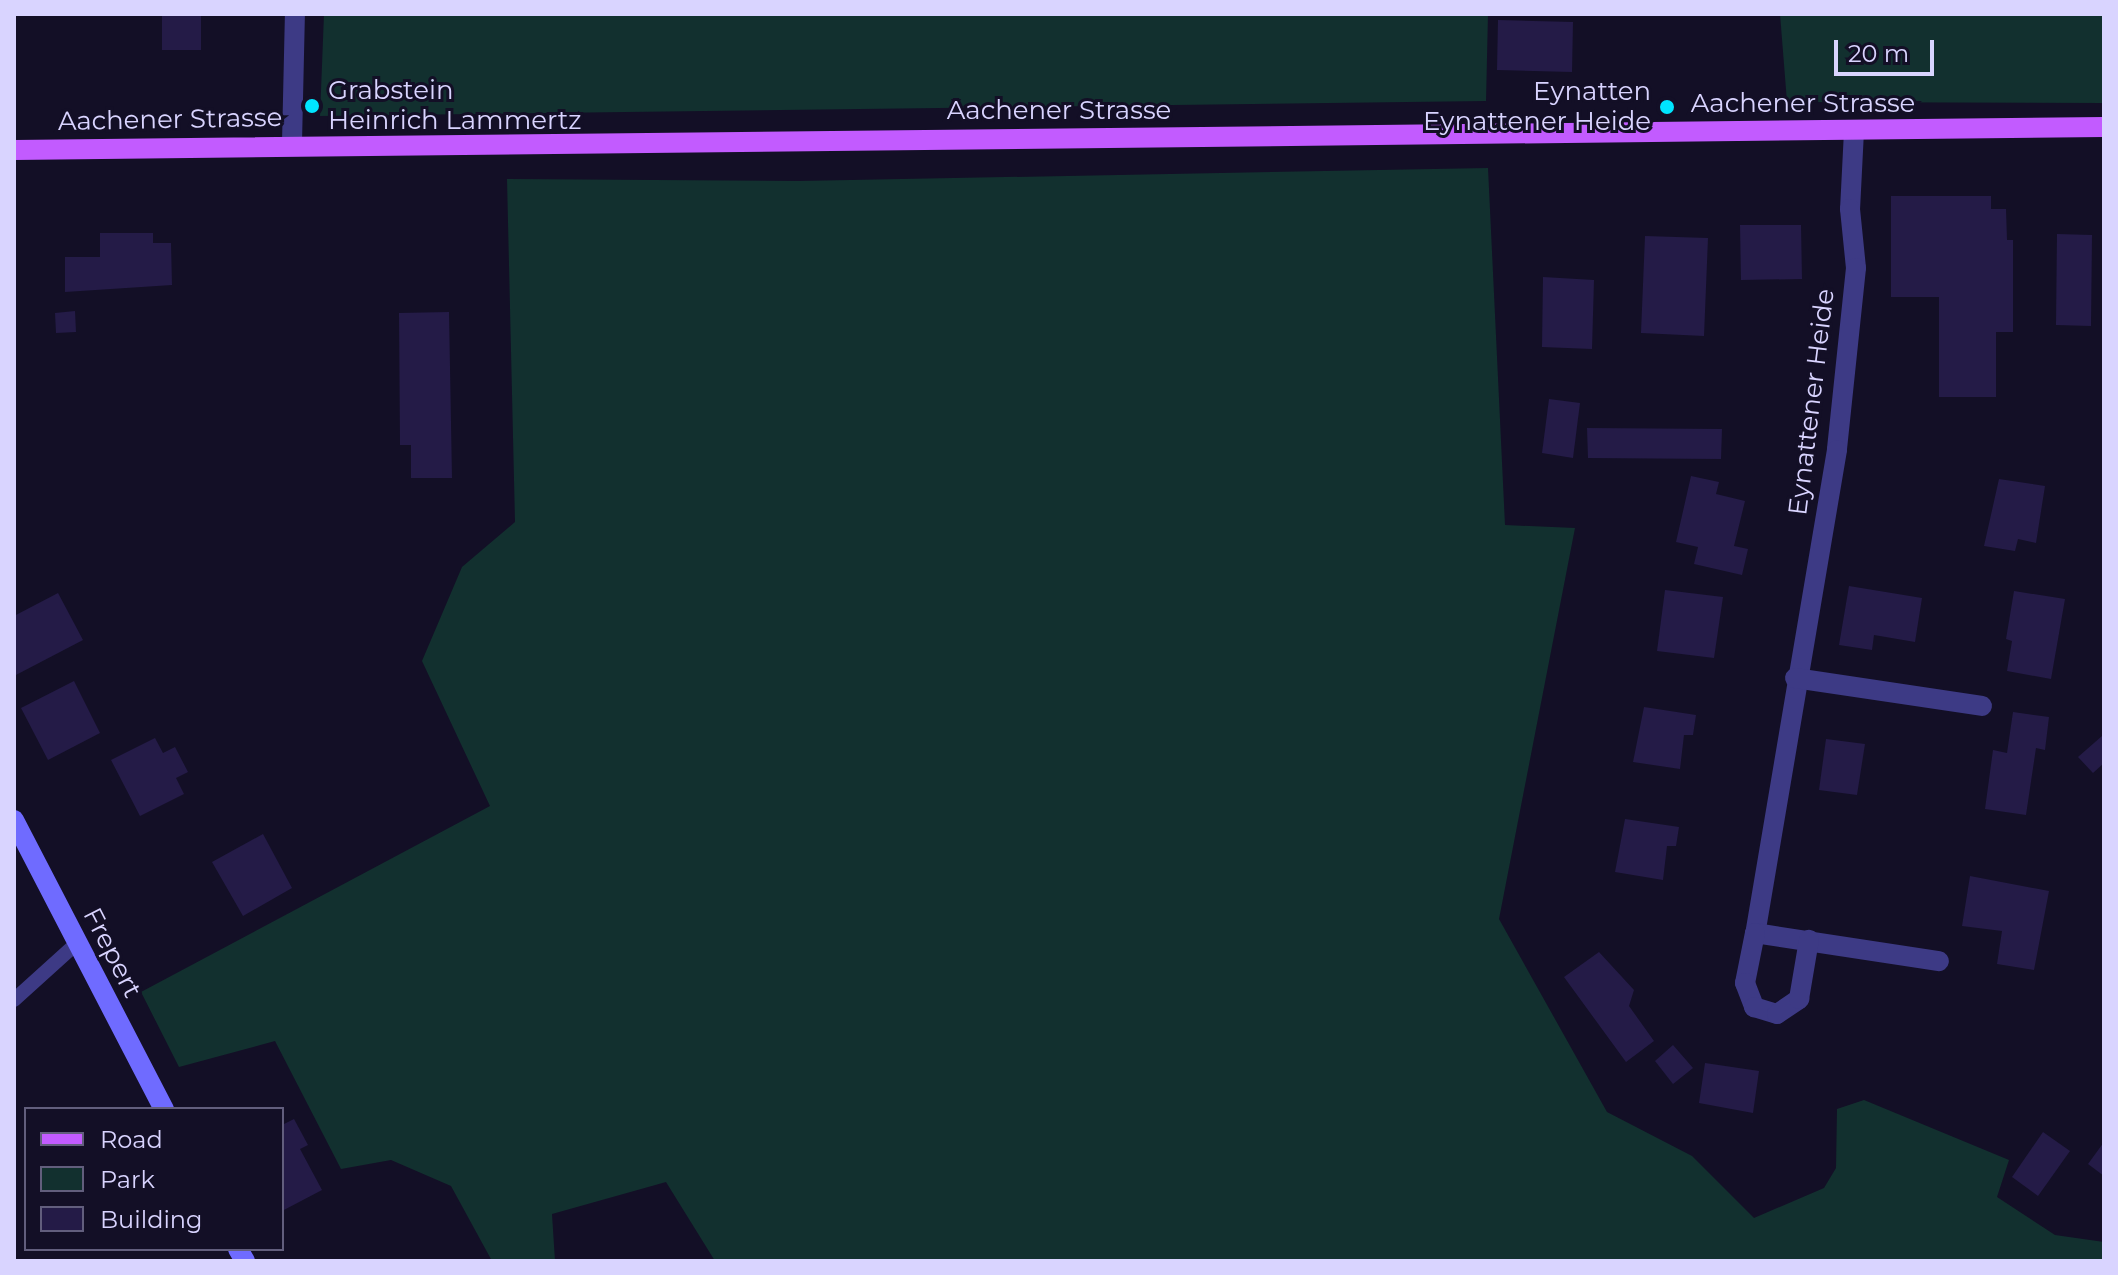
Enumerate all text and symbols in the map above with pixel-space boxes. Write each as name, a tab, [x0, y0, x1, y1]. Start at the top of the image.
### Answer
scale bar	[1838, 24, 1938, 74]
text: 20 m	[1848, 39, 1909, 68]
place label: Grabstein Heinrich Lammertz	[328, 75, 582, 136]
place label: Eynatten Eynattener Heide	[1423, 76, 1651, 138]
street label: Aachener Strasse	[1691, 88, 1915, 120]
street label: Aachener Strasse	[947, 95, 1171, 127]
marker: Grabstein Heinrich Lammertz	[303, 97, 321, 115]
marker: Eynatten Eynattener Heide	[1658, 98, 1676, 116]
street label: Aachener Strasse	[57, 102, 283, 138]
street label: Eynattener Heide	[1783, 287, 1841, 517]
street label: Frepert	[76, 903, 148, 1003]
legend	[24, 1107, 284, 1251]
text: Road	[100, 1125, 163, 1154]
text: Park	[100, 1165, 155, 1194]
text: Building	[100, 1205, 203, 1234]

